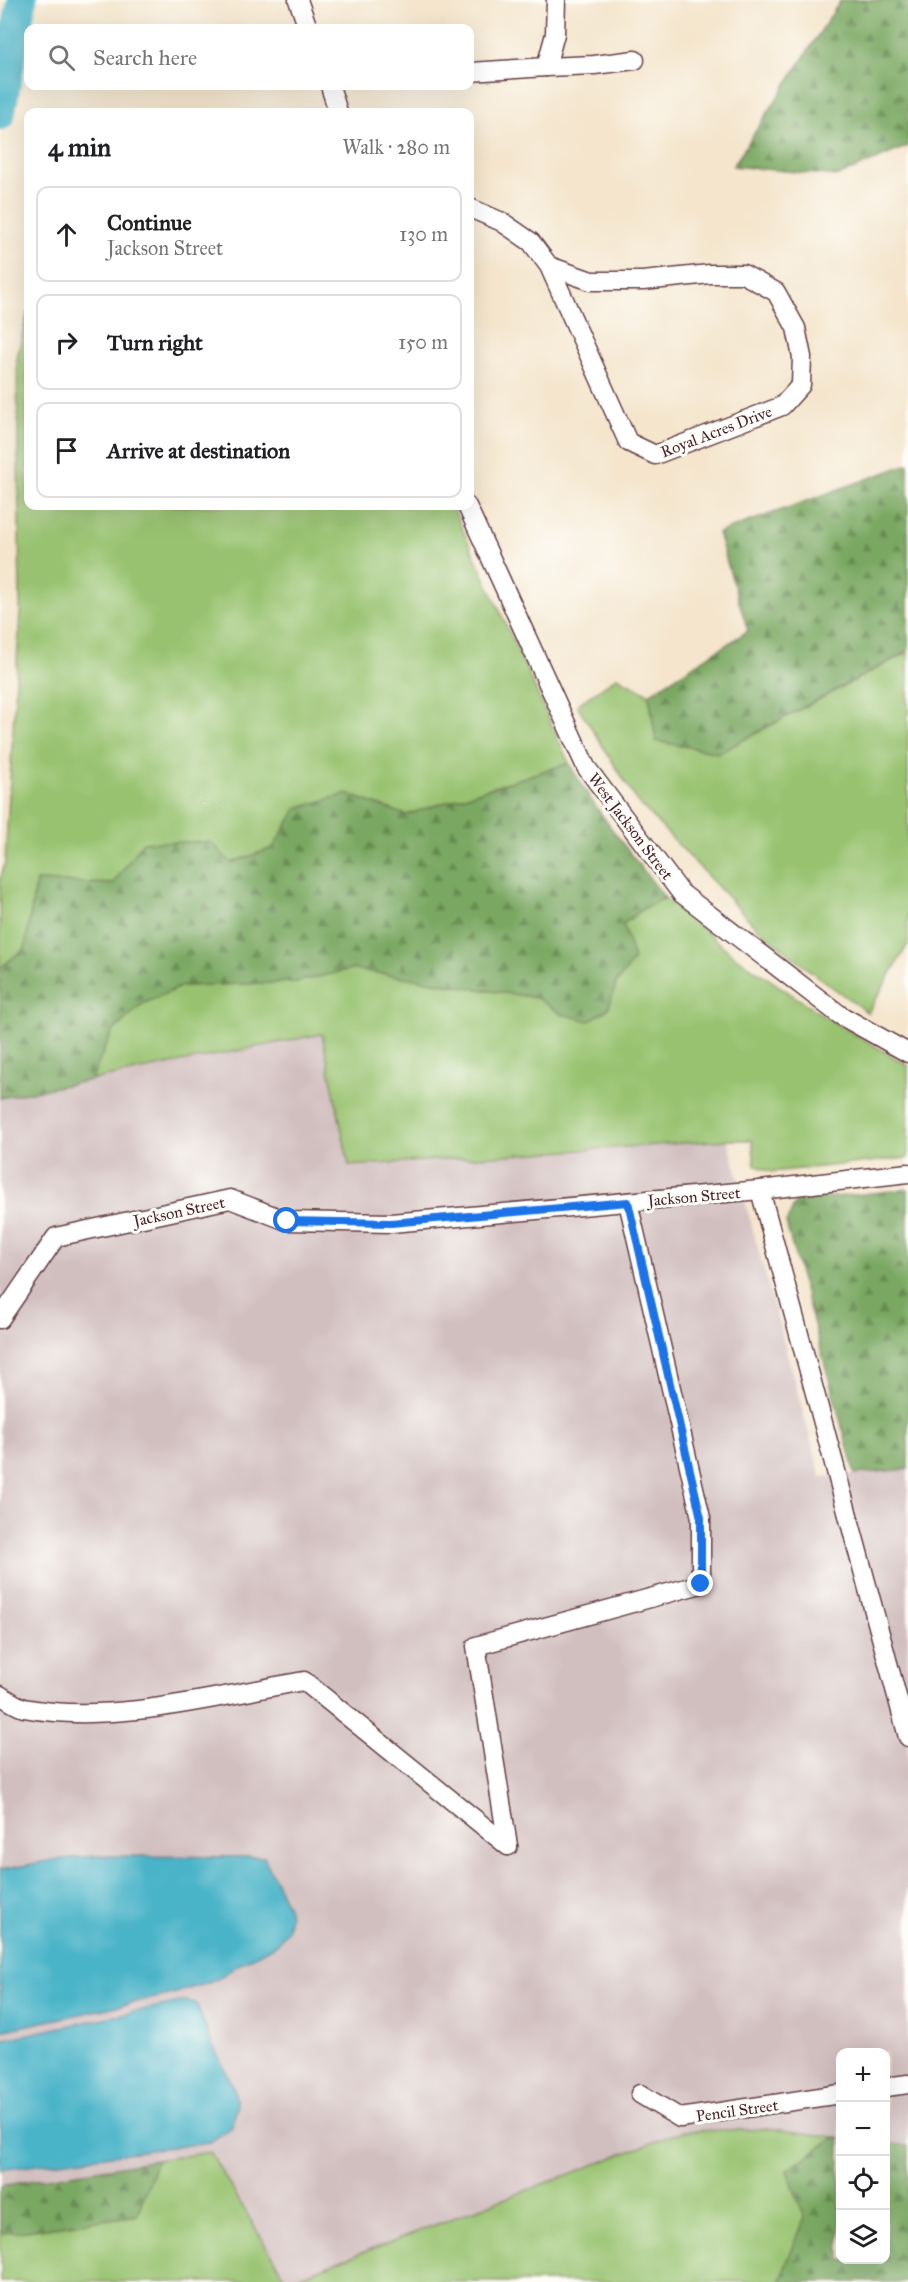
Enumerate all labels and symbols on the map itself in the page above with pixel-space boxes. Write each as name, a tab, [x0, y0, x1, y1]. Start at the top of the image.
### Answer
street label: Royal Acres Drive	[658, 401, 775, 461]
street label: West Jackson Street	[583, 769, 677, 884]
street label: Jackson Street	[645, 1183, 742, 1211]
street label: Jackson Street	[130, 1192, 227, 1232]
route start	[273, 1207, 299, 1233]
route end	[687, 1570, 713, 1596]
street label: Pencil Street	[695, 2095, 780, 2126]

